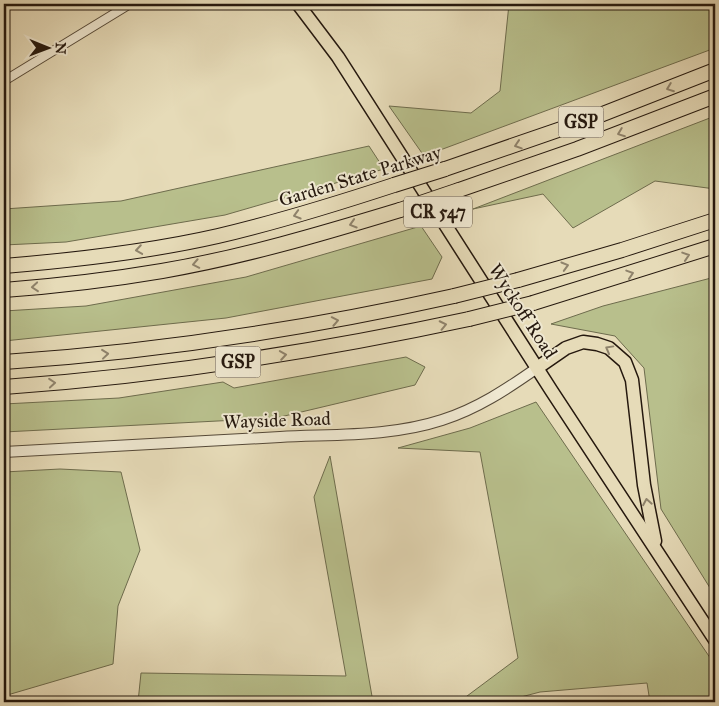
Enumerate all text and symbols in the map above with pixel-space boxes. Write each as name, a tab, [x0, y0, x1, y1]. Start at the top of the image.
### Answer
north arrow	[22, 22, 72, 72]
text: N	[52, 42, 69, 54]
one-way arrow	[666, 82, 675, 93]
road number: GSP	[558, 106, 604, 138]
one-way arrow	[617, 127, 626, 137]
one-way arrow	[514, 139, 522, 149]
street label: Garden State Parkway	[276, 140, 445, 212]
road number: CR 547	[404, 196, 472, 228]
one-way arrow	[294, 210, 302, 220]
one-way arrow	[350, 219, 358, 229]
one-way arrow	[134, 245, 143, 255]
one-way arrow	[681, 251, 689, 261]
one-way arrow	[191, 259, 200, 269]
street label: Wyckoff Road	[484, 259, 563, 363]
one-way arrow	[561, 262, 569, 272]
one-way arrow	[625, 269, 634, 279]
one-way arrow	[31, 282, 39, 293]
one-way arrow	[330, 316, 339, 327]
one-way arrow	[438, 320, 447, 331]
one-way arrow	[605, 346, 614, 356]
road number: GSP	[216, 347, 260, 378]
one-way arrow	[101, 349, 109, 360]
one-way arrow	[279, 350, 287, 360]
one-way arrow	[49, 378, 57, 389]
street label: Wayside Road	[223, 407, 332, 433]
one-way arrow	[642, 497, 652, 506]

